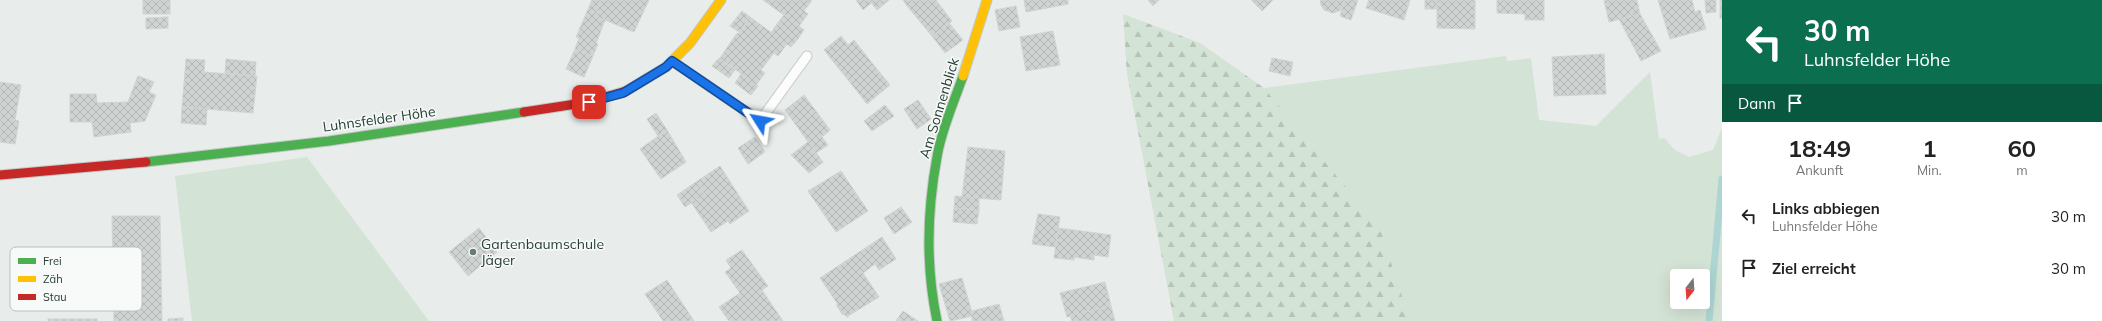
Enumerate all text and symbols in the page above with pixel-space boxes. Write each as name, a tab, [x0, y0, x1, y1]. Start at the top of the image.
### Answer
text: 30 m	[1804, 13, 1870, 48]
icon: left	[1738, 16, 1790, 68]
text: Luhnsfelder Höhe	[1804, 48, 1950, 71]
street label: Am Sonnenblick	[915, 55, 963, 161]
pin	[572, 85, 606, 119]
icon: arrive	[578, 91, 600, 113]
icon: arrive	[1784, 92, 1806, 114]
text: Dann	[1738, 94, 1776, 113]
position arrow	[739, 100, 781, 142]
street label: Luhnsfelder Höhe	[321, 102, 437, 136]
text: 18:49	[1788, 133, 1851, 163]
text: 1	[1922, 133, 1937, 163]
text: 60	[2007, 133, 2036, 163]
text: Ankunft	[1796, 162, 1843, 178]
text: Min.	[1917, 162, 1942, 178]
text: m	[2016, 162, 2028, 178]
text: Links abbiegen	[1772, 199, 1880, 218]
icon: left	[1738, 205, 1760, 227]
text: 30 m	[2051, 207, 2086, 226]
text: Luhnsfelder Höhe	[1772, 218, 1878, 234]
place label: Gartenbaumschule Jäger	[481, 235, 604, 269]
legend	[10, 247, 142, 311]
marker: Gartenbaumschule Jäger	[468, 247, 478, 257]
text: Frei	[43, 254, 62, 268]
icon: arrive	[1738, 257, 1760, 279]
text: Ziel erreicht	[1772, 259, 1856, 278]
text: 30 m	[2051, 259, 2086, 278]
north arrow	[1670, 269, 1710, 309]
map controls	[1670, 269, 1710, 309]
text: Zäh	[43, 272, 63, 286]
text: Stau	[43, 290, 67, 304]

